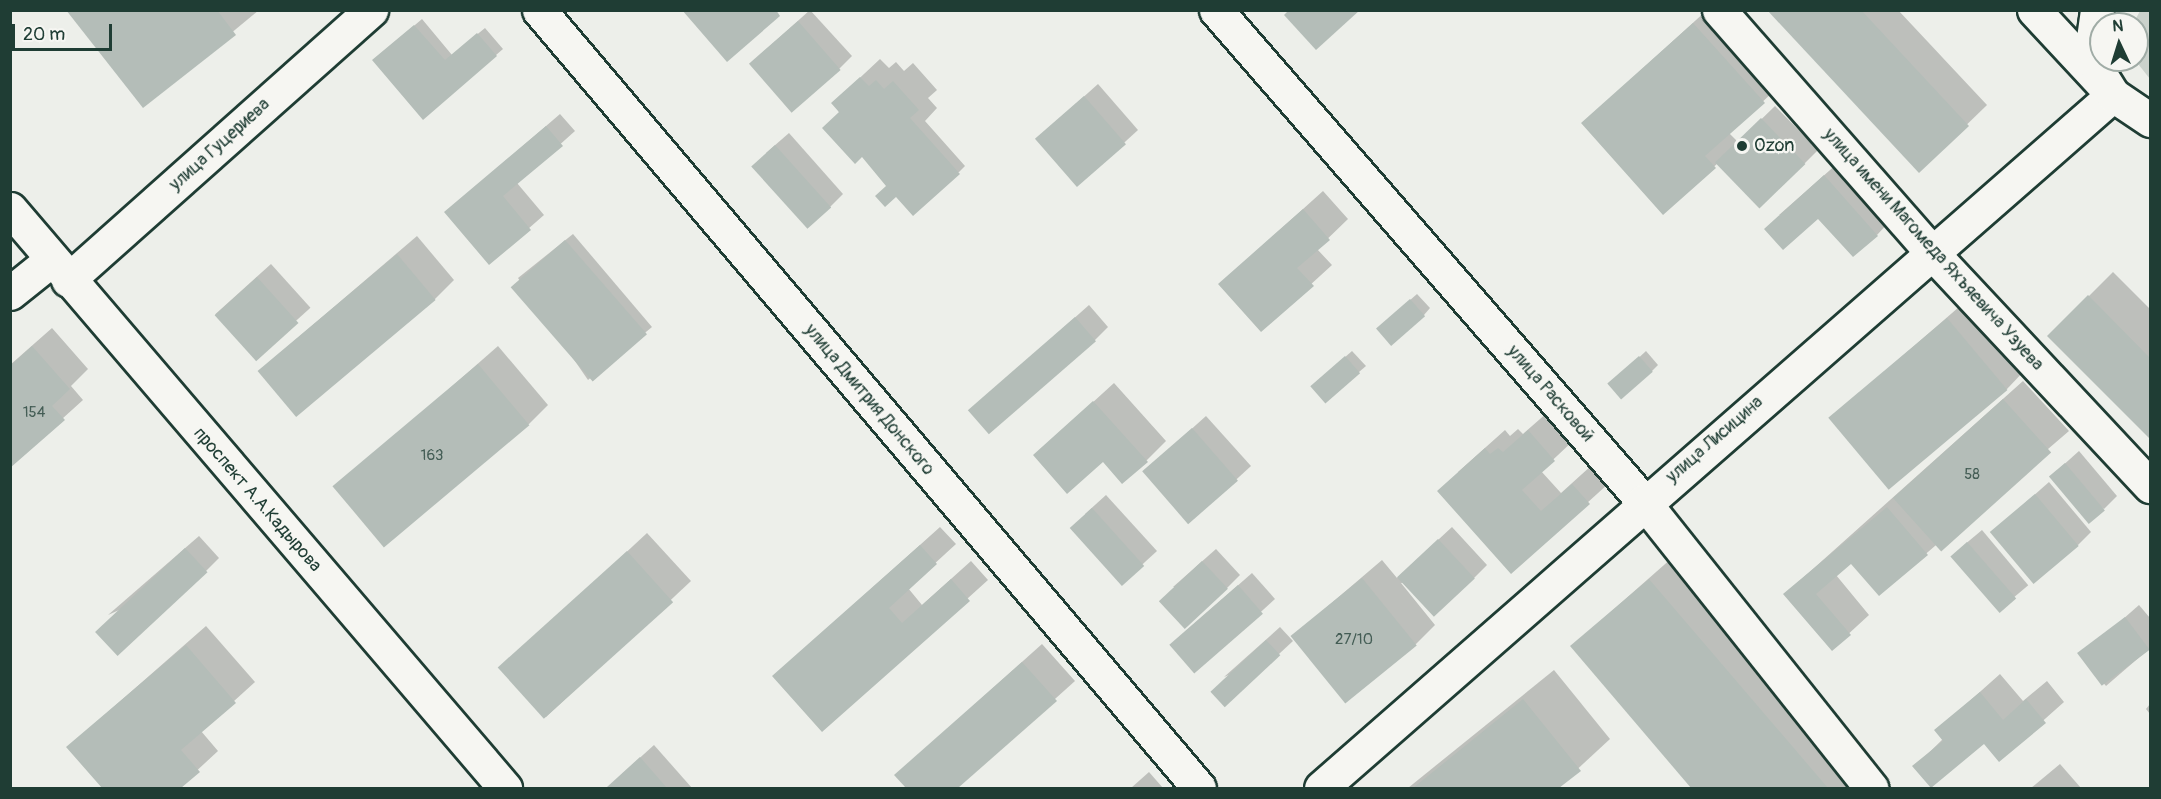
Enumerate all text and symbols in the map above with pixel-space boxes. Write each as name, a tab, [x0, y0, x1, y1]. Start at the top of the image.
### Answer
scale bar	[15, 12, 116, 50]
north arrow	[2089, 12, 2149, 72]
text: N	[2112, 16, 2124, 36]
text: 20 m	[23, 23, 65, 46]
street label: улица Гуцериева	[165, 94, 275, 196]
street label: улица имени Магомеда Яхъяевича Узуева	[1818, 124, 2048, 376]
place label: Ozon	[1754, 135, 1794, 157]
marker: Ozon	[1735, 139, 1749, 153]
street label: улица Дмитрия Донского	[799, 320, 939, 480]
street label: улица Расковой	[1502, 341, 1598, 447]
street label: улица Лисицина	[1662, 392, 1768, 488]
house number: 154	[23, 404, 45, 422]
street label: проспект А.А.Кадырова	[188, 423, 326, 577]
house number: 163	[421, 447, 443, 465]
house number: 58	[1964, 466, 1980, 484]
house number: 27/10	[1335, 631, 1373, 649]

